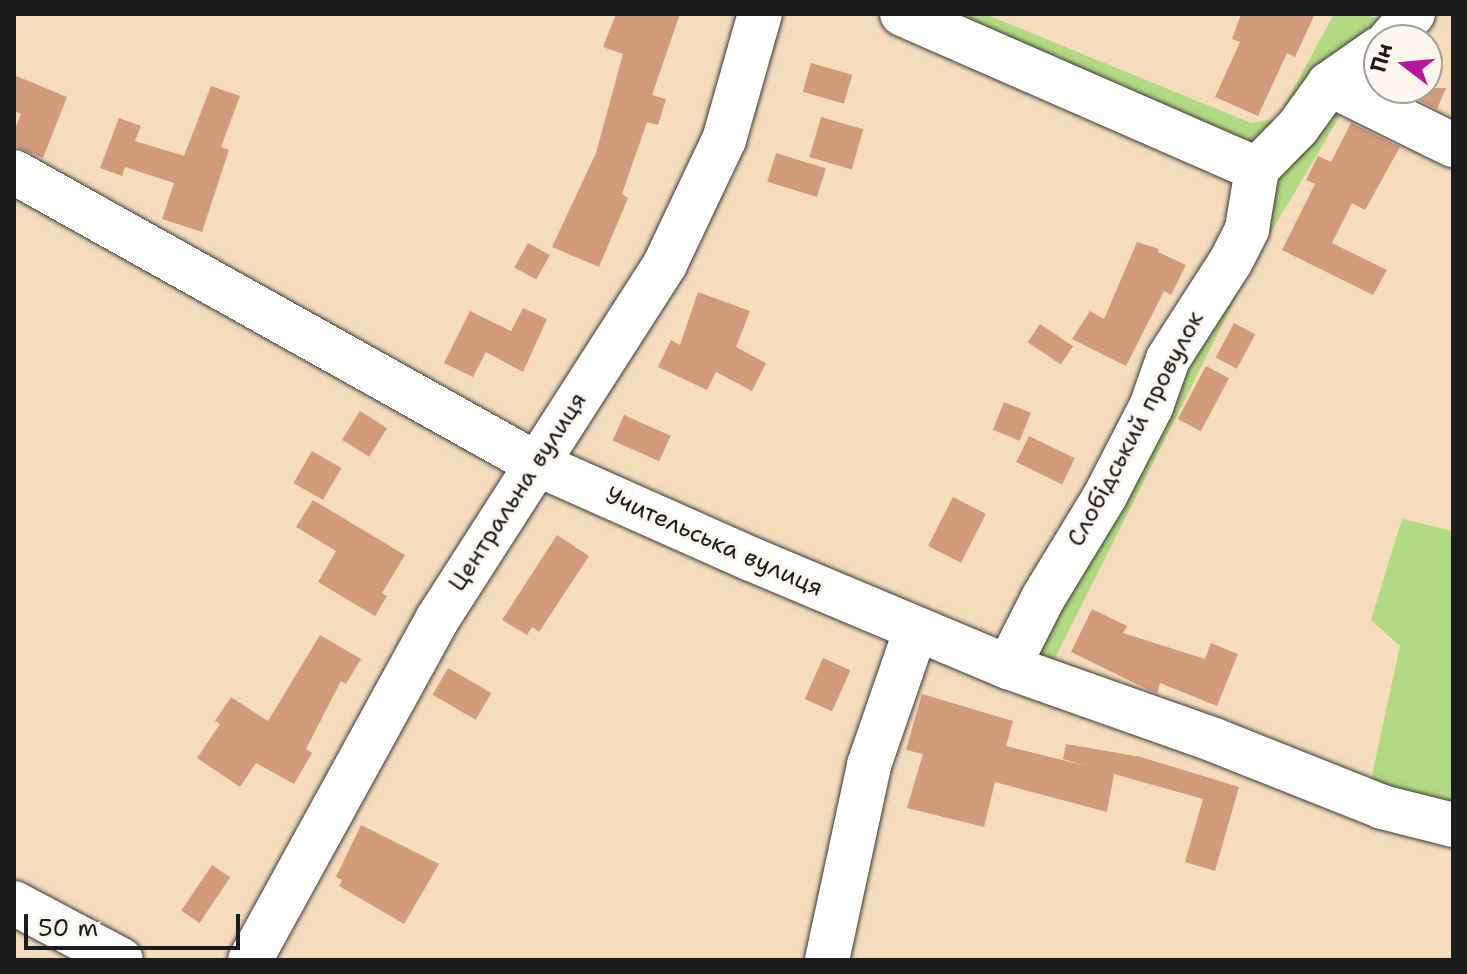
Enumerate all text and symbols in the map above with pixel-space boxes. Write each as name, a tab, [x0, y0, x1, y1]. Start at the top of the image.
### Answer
north arrow	[1363, 24, 1443, 104]
text: Пн	[1363, 40, 1399, 76]
street label: Слобідський провулок	[1062, 306, 1210, 552]
street label: Центральна вулиця	[443, 387, 593, 597]
street label: Учительська вулиця	[601, 481, 827, 603]
scale bar	[28, 898, 244, 948]
text: 50 m	[38, 912, 98, 944]

